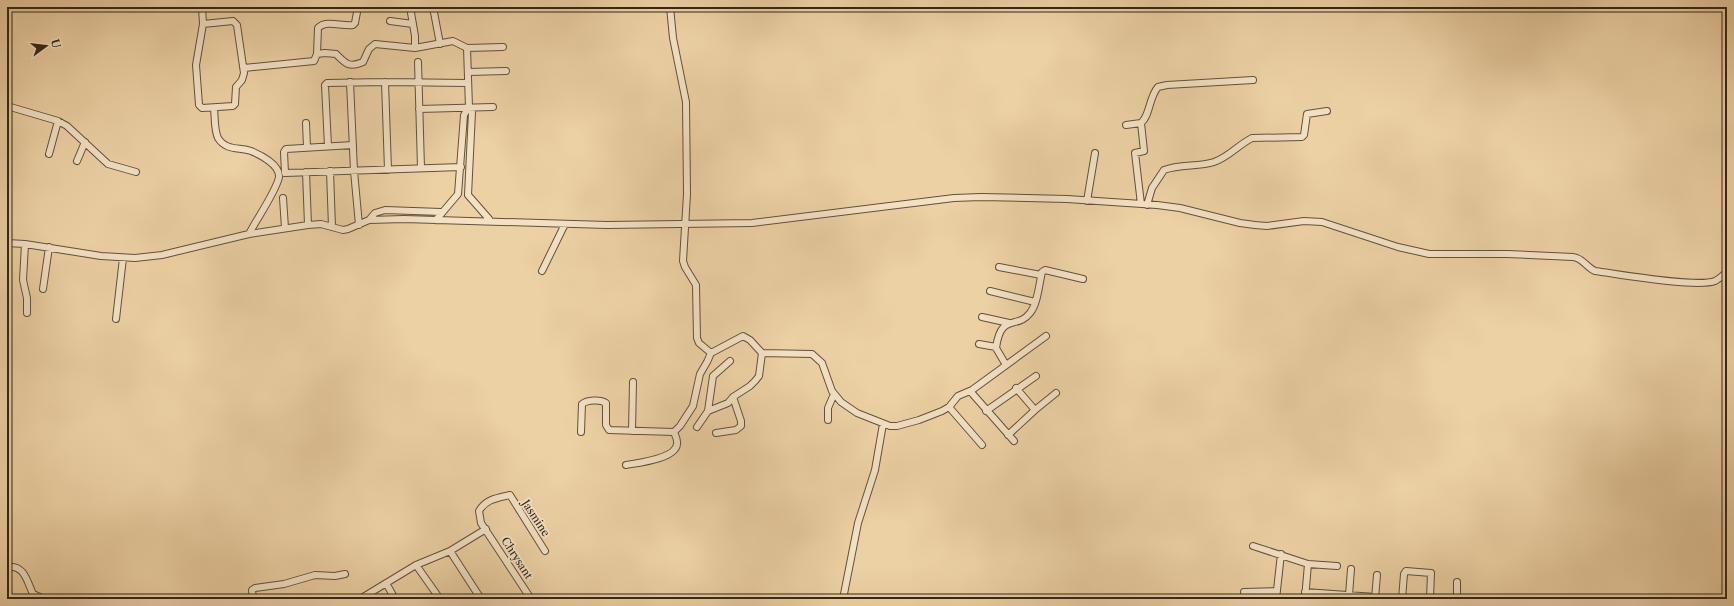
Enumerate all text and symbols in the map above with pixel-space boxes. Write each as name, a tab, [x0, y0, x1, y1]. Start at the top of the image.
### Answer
north arrow	[26, 26, 66, 66]
text: U	[48, 37, 64, 50]
street label: Jasmine	[518, 495, 553, 539]
street label: Chrysant	[498, 534, 536, 582]

